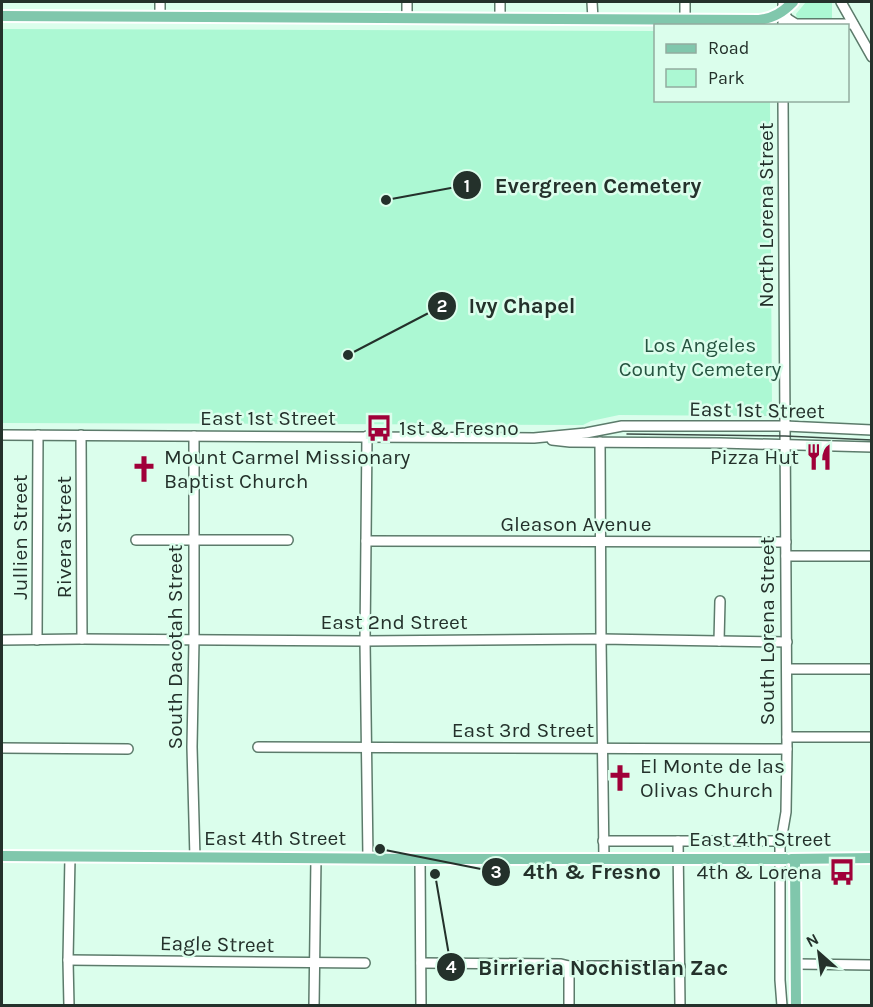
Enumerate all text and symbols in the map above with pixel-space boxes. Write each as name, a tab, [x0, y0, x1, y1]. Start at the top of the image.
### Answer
legend	[654, 24, 849, 102]
text: Road	[708, 37, 749, 59]
text: Park	[708, 67, 745, 89]
street label: North Lorena Street	[754, 122, 778, 308]
callout: Evergreen Cemetery	[452, 165, 713, 205]
text: Evergreen Cemetery	[495, 173, 701, 199]
text: 1	[464, 175, 470, 197]
callout: Ivy Chapel	[427, 286, 588, 326]
text: Ivy Chapel	[468, 293, 576, 319]
text: 2	[437, 295, 447, 317]
park label: Los Angeles County Cemetery	[619, 333, 781, 381]
street label: East 1st Street	[689, 397, 825, 423]
street label: East 1st Street	[200, 406, 336, 430]
bus stop icon: 1st & Fresno	[364, 413, 394, 443]
place label: 1st & Fresno	[399, 416, 519, 440]
restaurant icon: Pizza Hut	[804, 442, 834, 472]
place label: Mount Carmel Missionary Baptist Church	[164, 445, 411, 493]
place label: Pizza Hut	[710, 445, 799, 469]
church icon: Mount Carmel Missionary Baptist Church	[129, 454, 159, 484]
street label: Jullien Street	[8, 474, 32, 600]
street label: Rivera Street	[52, 476, 76, 598]
street label: Gleason Avenue	[500, 512, 652, 536]
street label: South Lorena Street	[755, 536, 779, 725]
street label: South Dacotah Street	[163, 544, 187, 749]
street label: East 2nd Street	[320, 610, 468, 634]
street label: East 3rd Street	[452, 718, 594, 742]
place label: El Monte de las Olivas Church	[640, 754, 785, 802]
church icon: El Monte de las Olivas Church	[605, 763, 635, 793]
street label: East 4th Street	[204, 826, 346, 850]
street label: East 4th Street	[689, 827, 831, 851]
callout: 4th & Fresno	[481, 852, 673, 892]
bus stop icon: 4th & Lorena	[827, 857, 857, 887]
text: 4th & Fresno	[523, 859, 661, 885]
place label: 4th & Lorena	[697, 860, 822, 884]
text: 3	[490, 861, 502, 883]
north arrow	[789, 923, 849, 983]
text: N	[803, 929, 822, 951]
street label: Eagle Street	[160, 931, 275, 957]
callout: Birrieria Nochistlan Zac	[436, 947, 740, 987]
text: Birrieria Nochistlan Zac	[478, 955, 728, 981]
text: 4	[446, 956, 457, 978]

